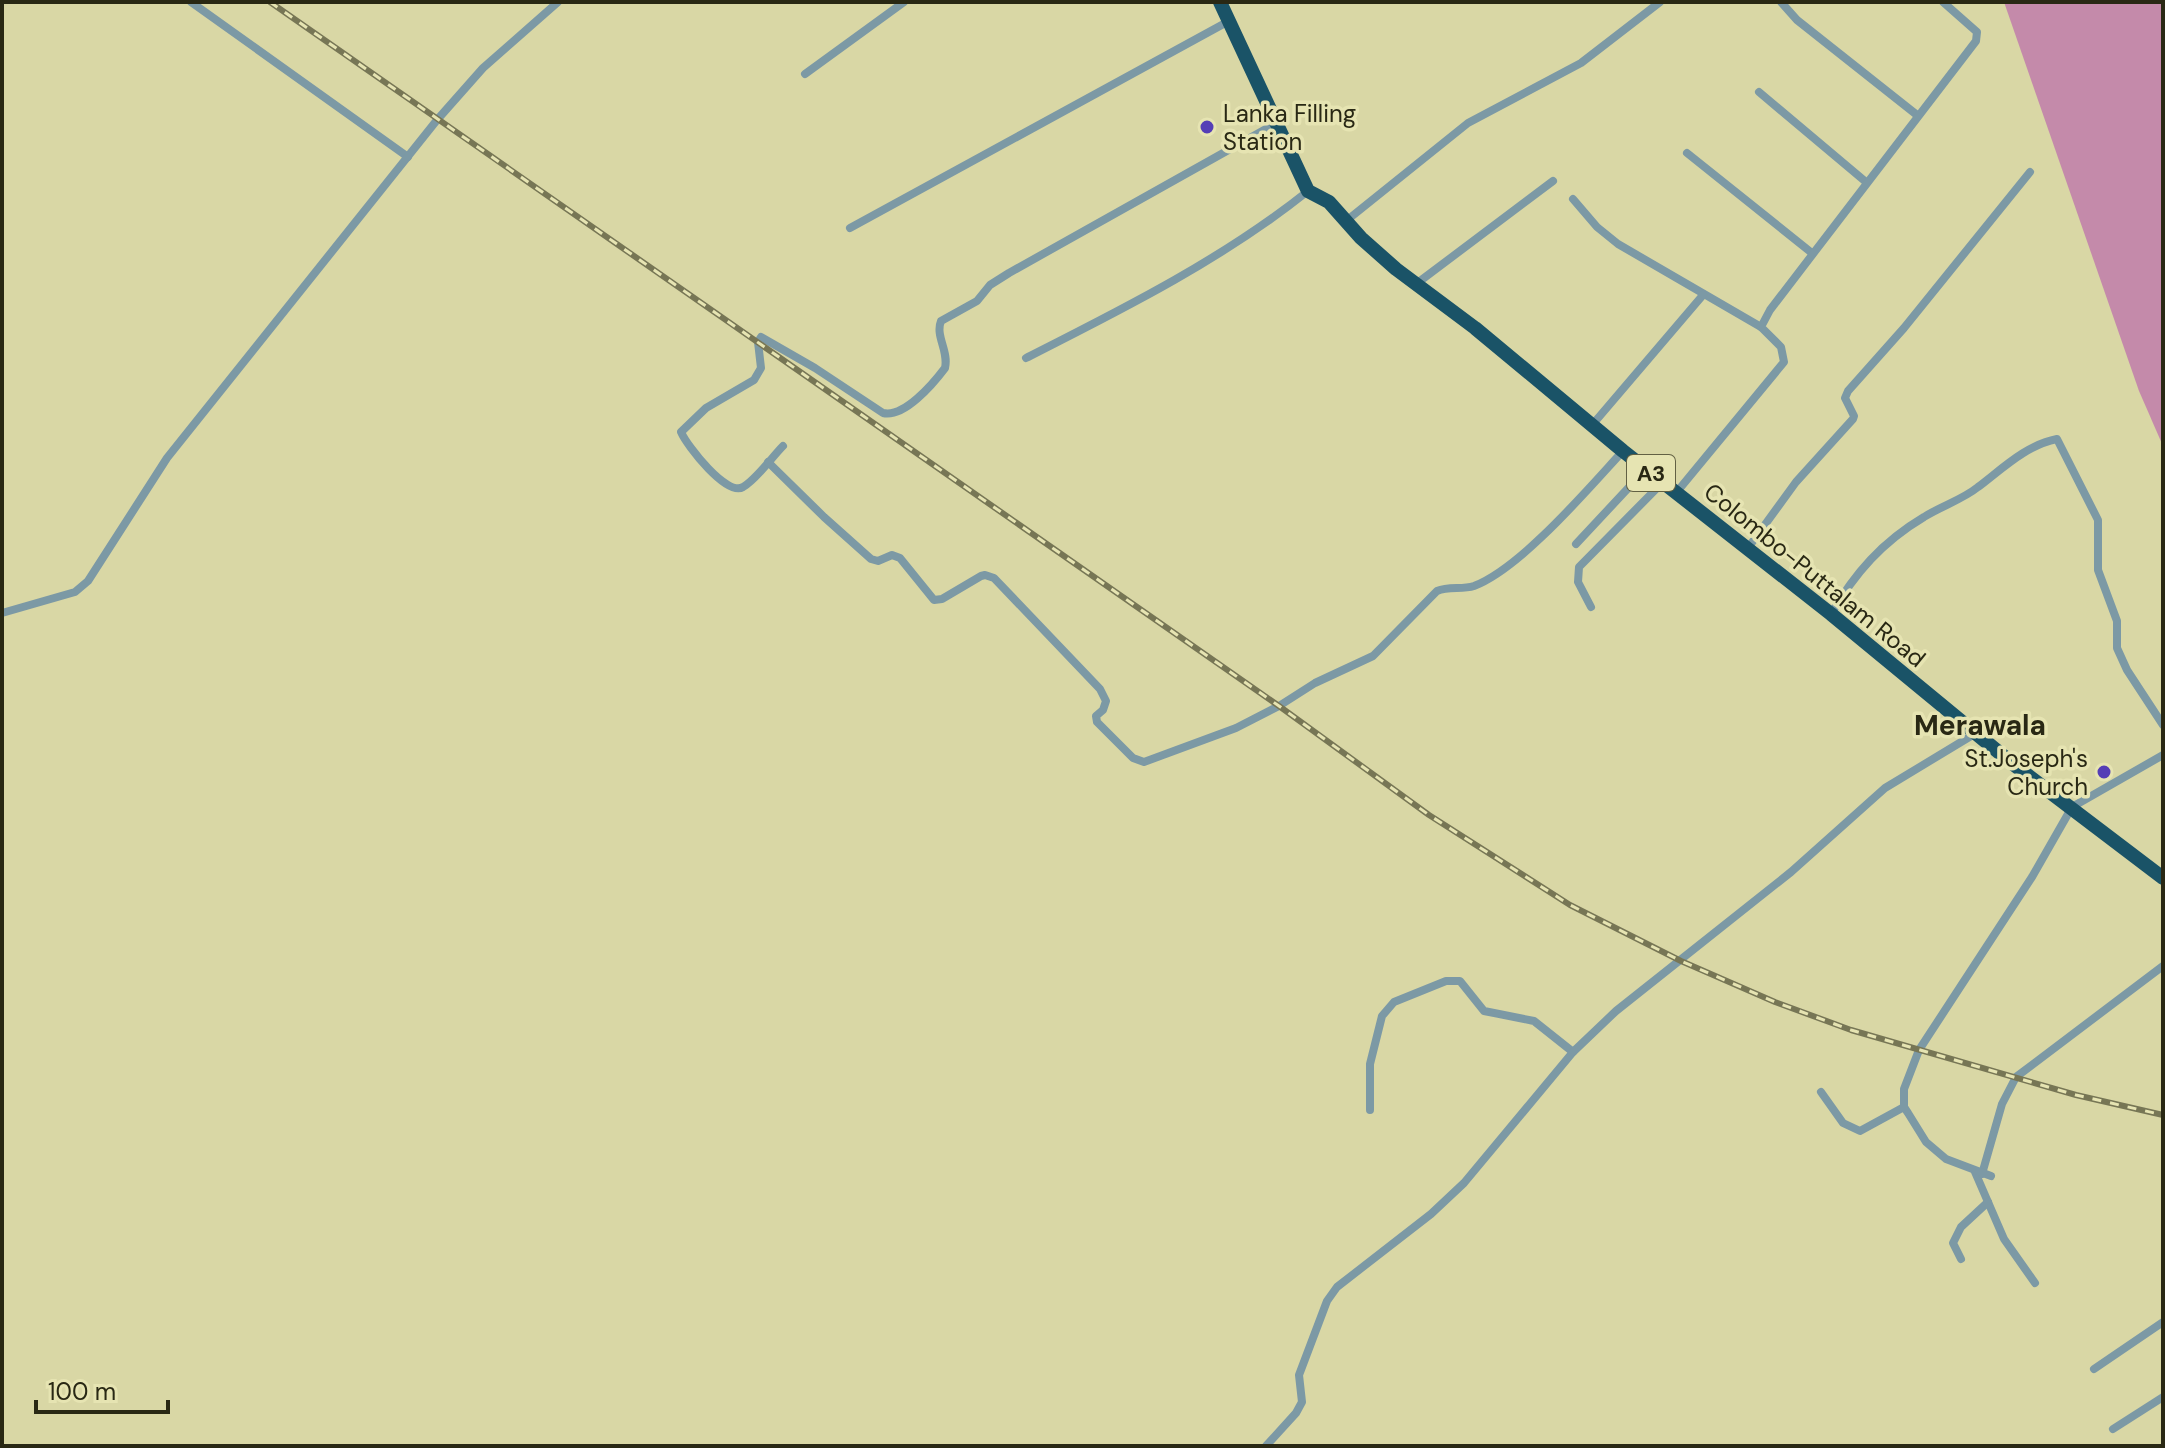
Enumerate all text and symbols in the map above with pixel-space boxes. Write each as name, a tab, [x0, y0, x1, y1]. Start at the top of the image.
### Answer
place label: Lanka Filling Station	[1223, 98, 1356, 157]
marker: Lanka Filling Station	[1198, 118, 1216, 136]
road number: A3	[1627, 455, 1675, 491]
street label: Colombo-Puttalam Road	[1698, 476, 1932, 674]
district label: Merawala	[1914, 707, 2046, 744]
place label: St.Joseph's Church	[1964, 743, 2088, 802]
marker: St.Joseph's Church	[2095, 763, 2113, 781]
scale bar	[36, 1364, 168, 1414]
text: 100 m	[48, 1376, 116, 1407]

